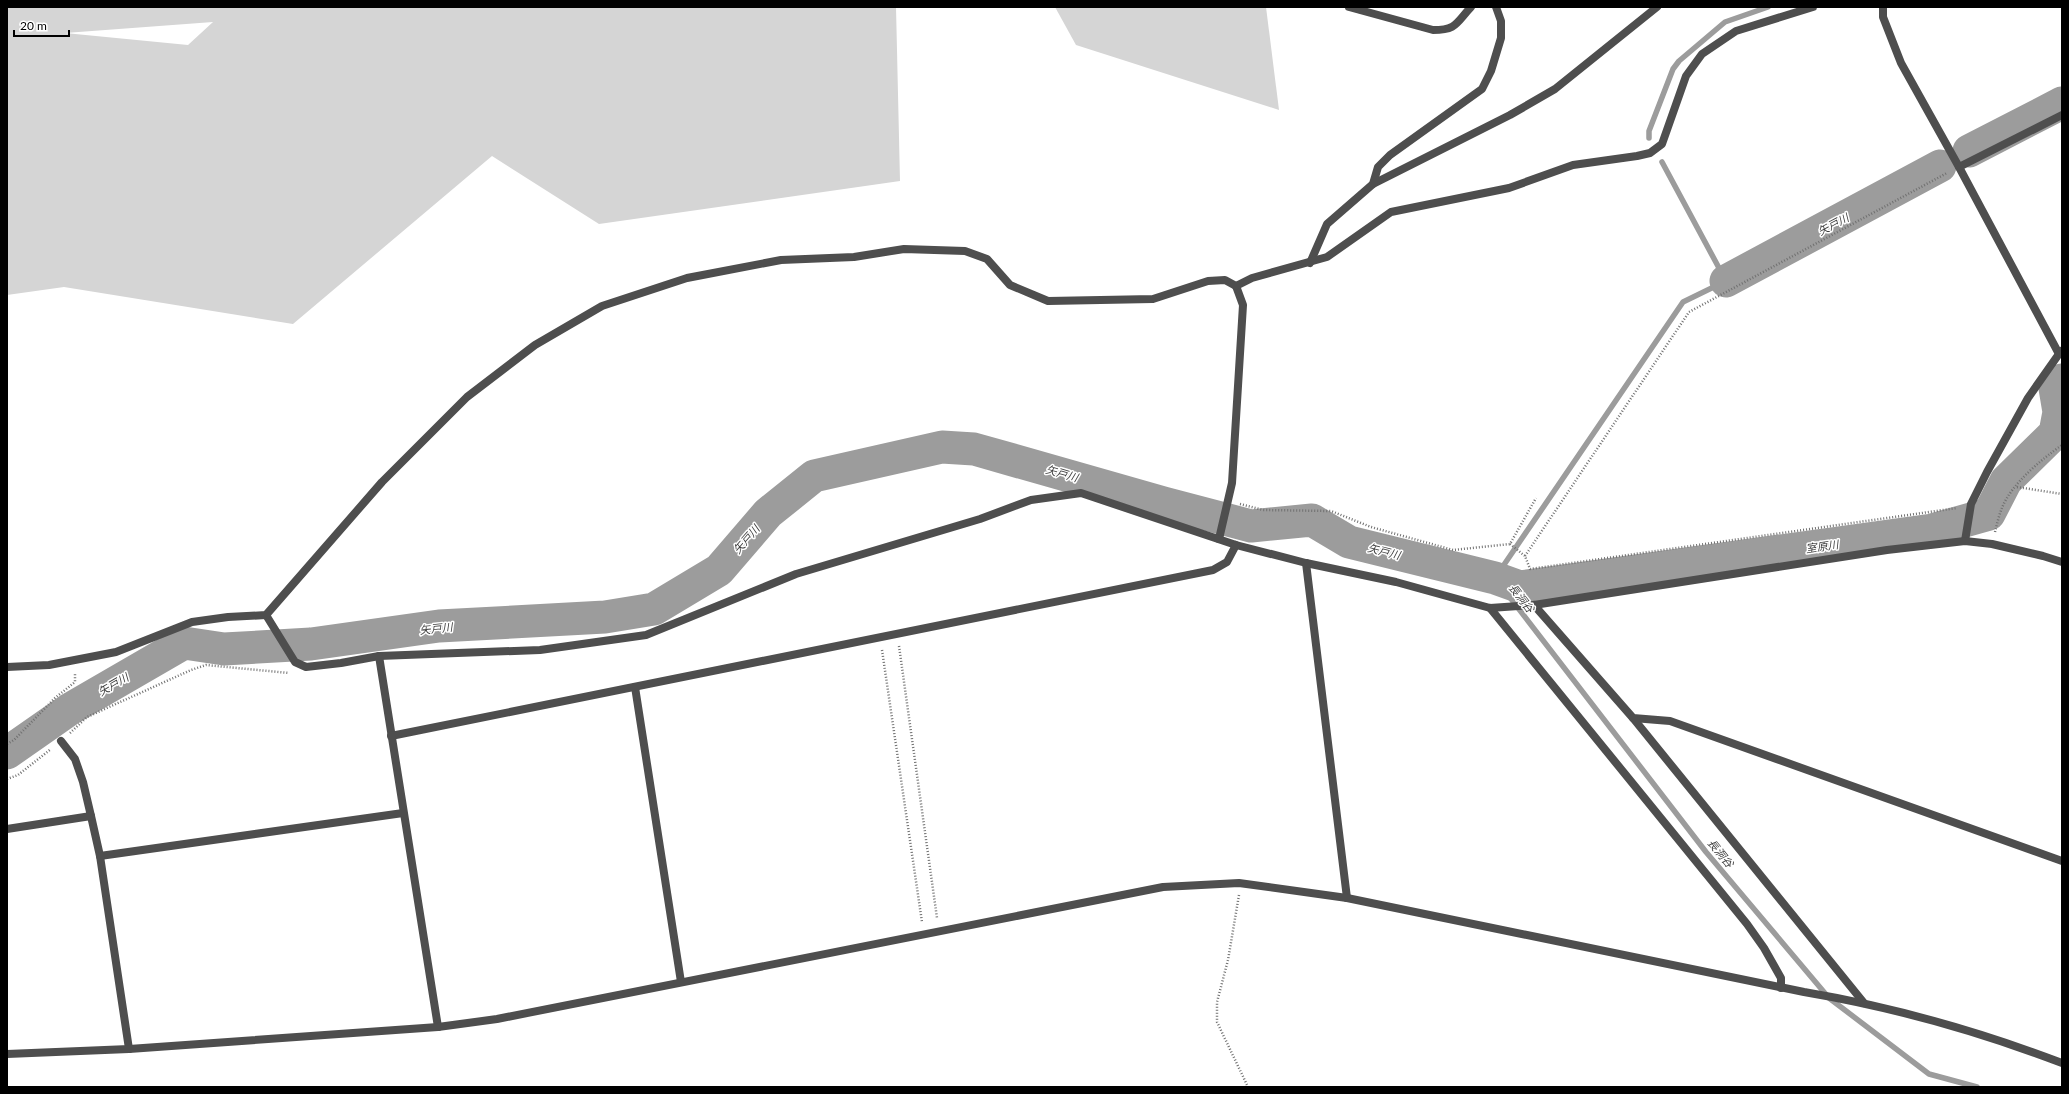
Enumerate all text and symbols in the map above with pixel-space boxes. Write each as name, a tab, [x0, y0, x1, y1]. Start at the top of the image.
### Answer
scale bar	[14, 12, 69, 38]
text: 20 m	[20, 18, 47, 33]
water label: 矢戸川	[1815, 210, 1852, 237]
water label: 矢戸川	[1044, 462, 1081, 484]
water label: 矢戸川	[730, 522, 762, 556]
water label: 室原川	[1805, 537, 1840, 555]
water label: 矢戸川	[1366, 541, 1403, 562]
water label: 長洞谷	[1507, 581, 1538, 616]
water label: 矢戸川	[419, 620, 454, 636]
water label: 矢戸川	[95, 670, 131, 698]
water label: 長洞谷	[1706, 836, 1737, 871]

